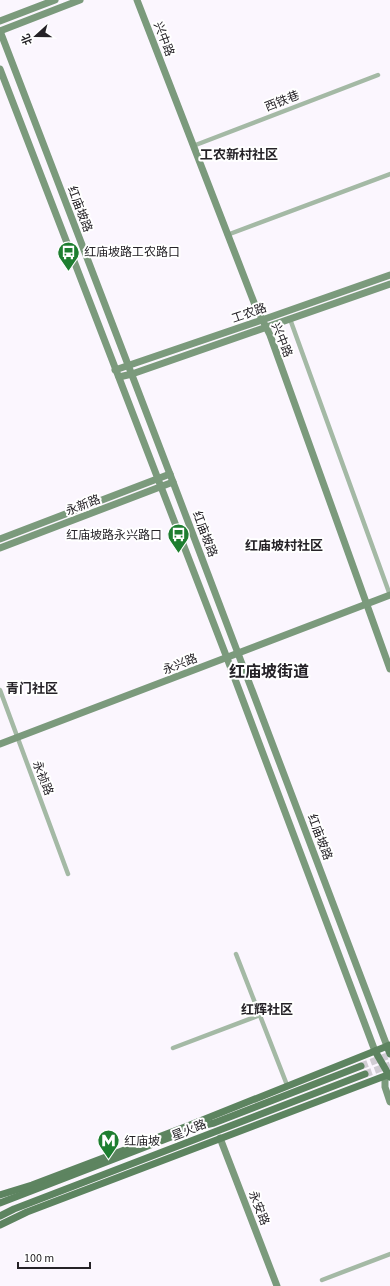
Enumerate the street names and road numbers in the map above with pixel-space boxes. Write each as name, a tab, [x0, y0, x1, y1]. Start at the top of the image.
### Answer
street label: 兴中路	[149, 19, 178, 59]
street label: 西铁巷	[262, 87, 302, 116]
street label: 红庙坡路	[63, 184, 96, 235]
street label: 工农路	[229, 300, 269, 327]
street label: 兴中路	[267, 320, 296, 360]
street label: 永新路	[63, 491, 103, 520]
street label: 红庙坡路	[188, 509, 221, 560]
street label: 永兴路	[160, 650, 200, 679]
street label: 永祯路	[28, 758, 57, 798]
street label: 红庙坡路	[303, 812, 336, 863]
street label: 星火路	[169, 1116, 209, 1145]
street label: 永安路	[244, 1188, 273, 1228]

